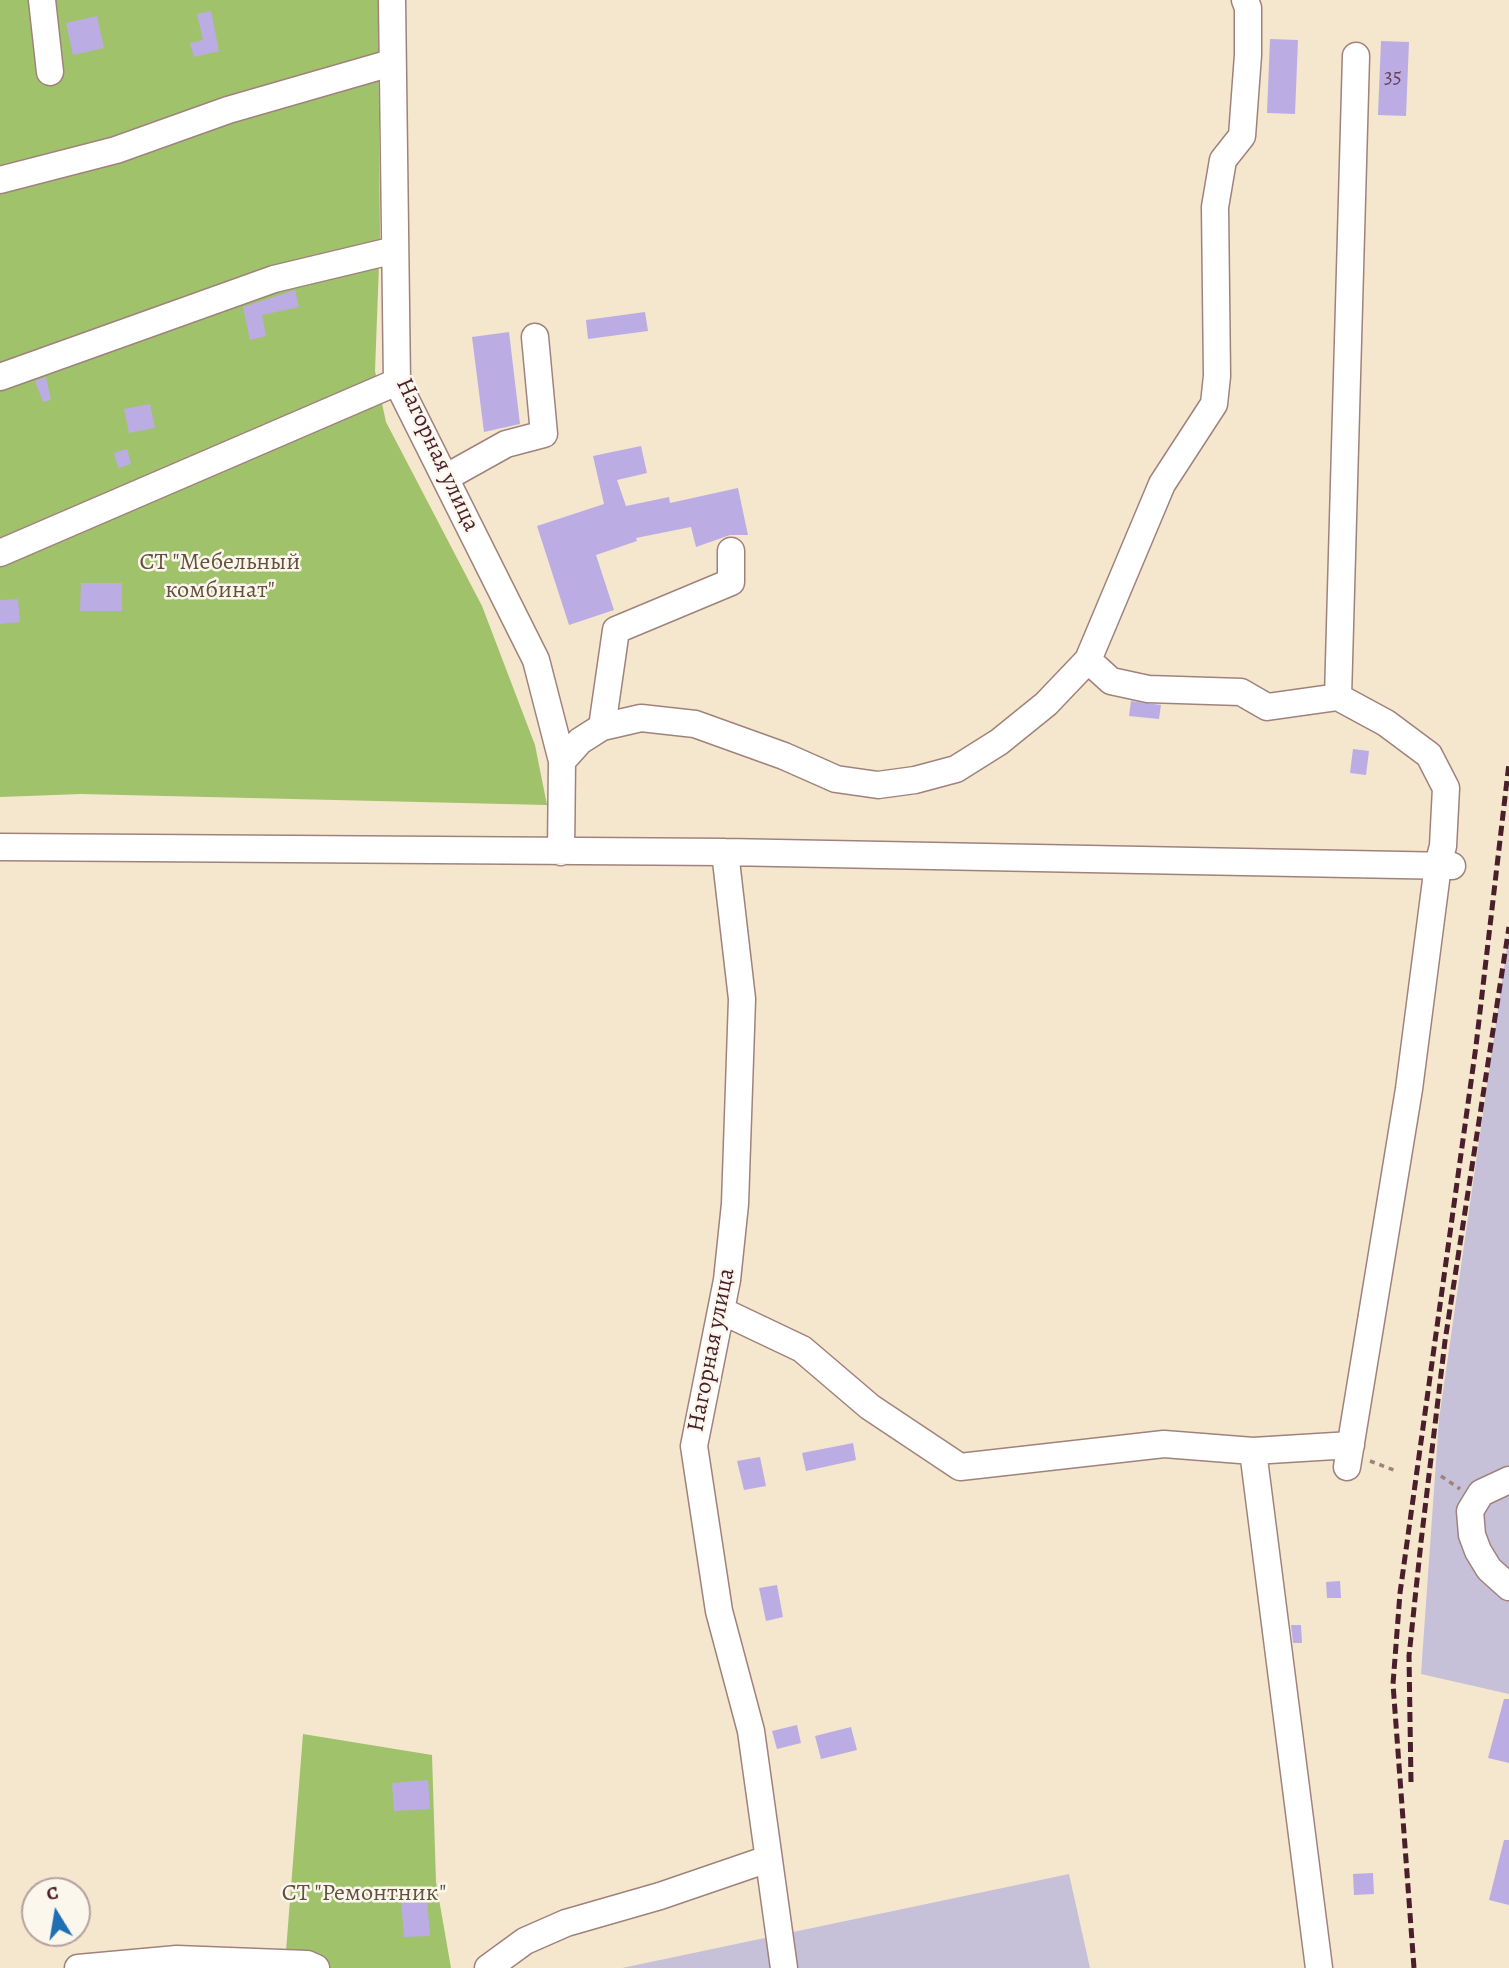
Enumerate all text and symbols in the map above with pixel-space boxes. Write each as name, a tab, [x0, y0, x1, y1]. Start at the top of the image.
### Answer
house number: 35	[1384, 65, 1402, 91]
street label: Нагорная улица	[389, 374, 485, 536]
park label: СТ "Мебельный комбинат"	[140, 549, 300, 605]
street label: Нагорная улица	[682, 1266, 742, 1434]
north arrow	[21, 1877, 91, 1947]
text: С	[44, 1879, 61, 1907]
park label: СТ "Ремонтник"	[282, 1880, 446, 1908]

